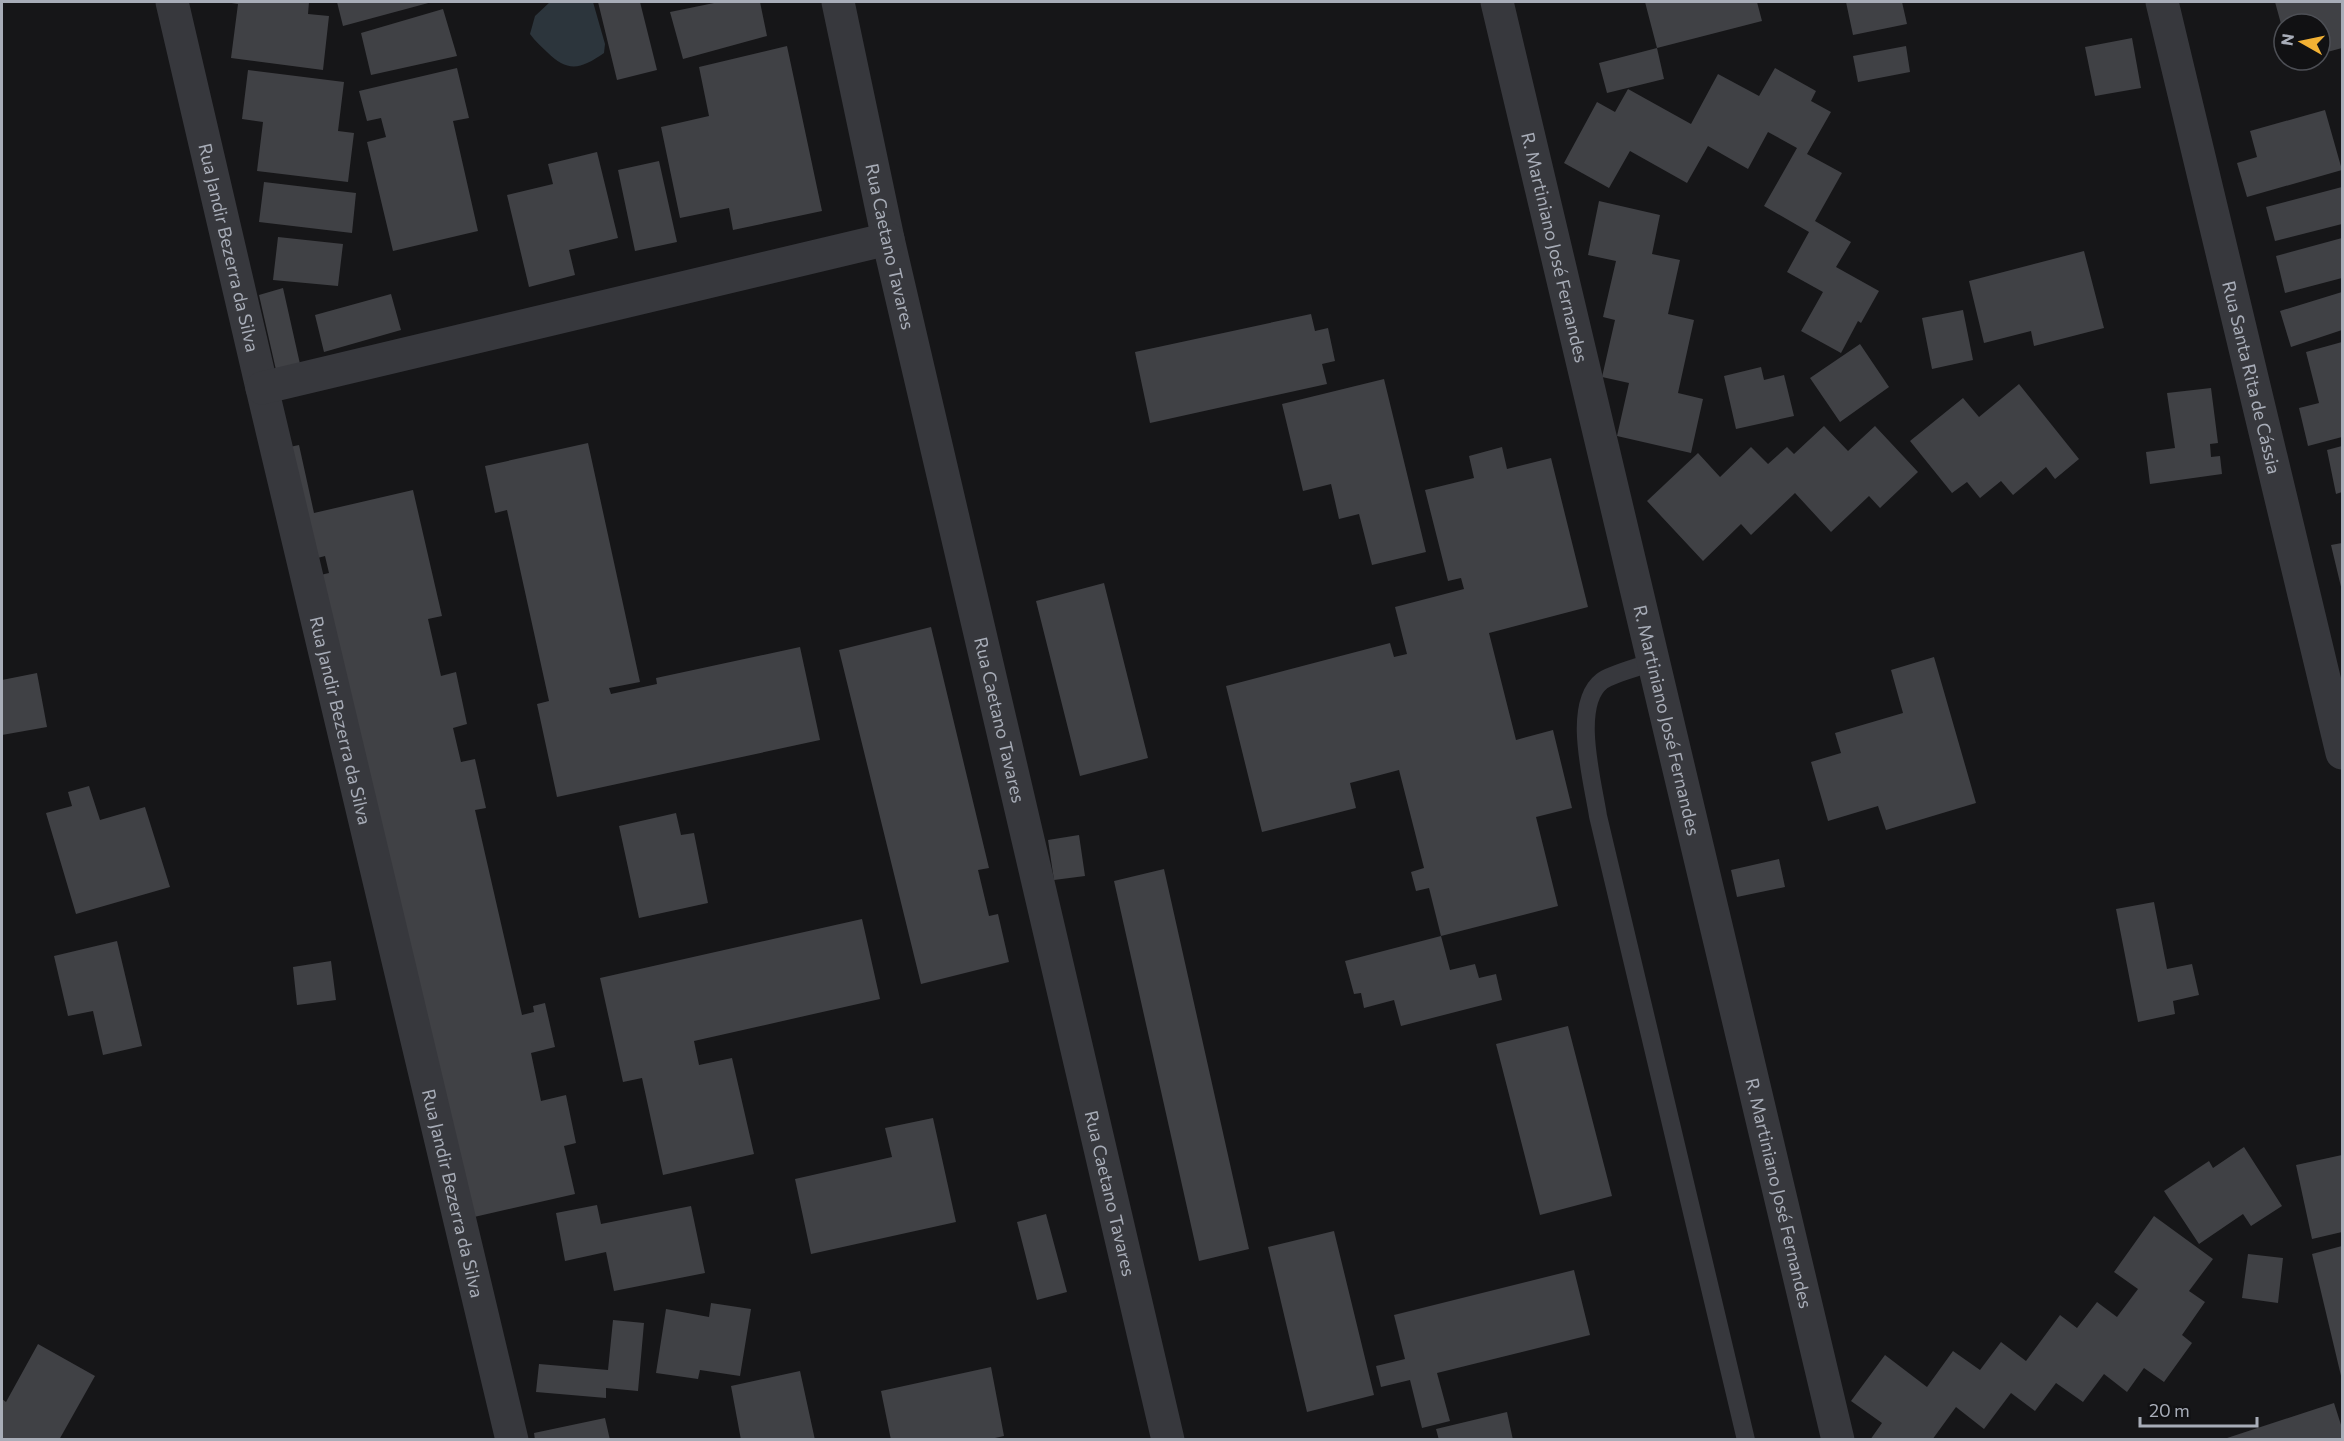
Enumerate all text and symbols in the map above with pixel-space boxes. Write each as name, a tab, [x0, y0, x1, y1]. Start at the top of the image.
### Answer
north arrow	[2272, 12, 2332, 72]
text: N	[2276, 32, 2297, 47]
street label: R. Martiniano José Fernandes	[1517, 130, 1593, 365]
street label: Rua Jandir Bezerra da Silva	[194, 141, 264, 354]
street label: Rua Caetano Tavares	[861, 161, 920, 332]
street label: Rua Santa Rita de Cássia	[2218, 279, 2286, 476]
street label: R. Martiniano José Fernandes	[1629, 603, 1705, 838]
street label: Rua Jandir Bezerra da Silva	[306, 614, 376, 827]
street label: Rua Caetano Tavares	[970, 635, 1030, 805]
street label: R. Martiniano José Fernandes	[1741, 1076, 1817, 1310]
street label: Rua Jandir Bezerra da Silva	[418, 1087, 489, 1300]
street label: Rua Caetano Tavares	[1080, 1108, 1140, 1278]
scale bar	[2140, 1390, 2257, 1428]
text: 20 m	[2149, 1399, 2190, 1421]

